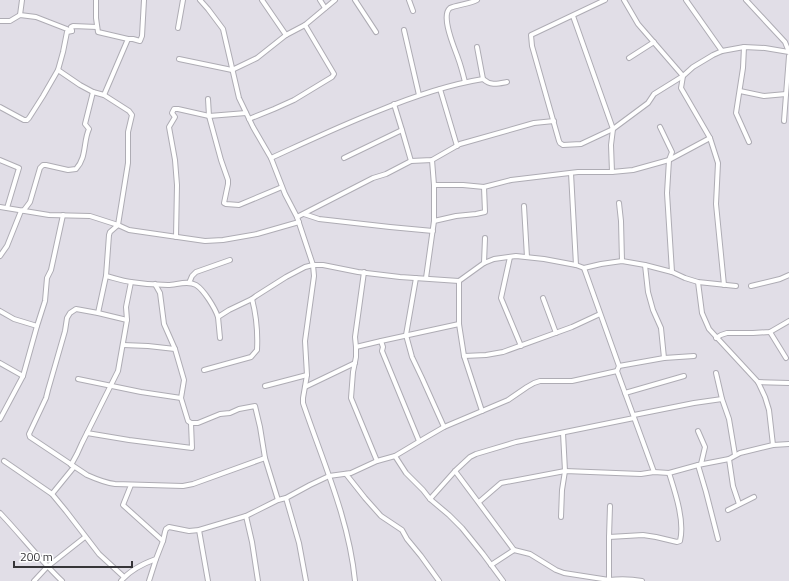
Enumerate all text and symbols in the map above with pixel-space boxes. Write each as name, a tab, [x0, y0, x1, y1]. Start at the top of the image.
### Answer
scale bar	[14, 543, 132, 569]
text: 200 m	[20, 547, 53, 566]

